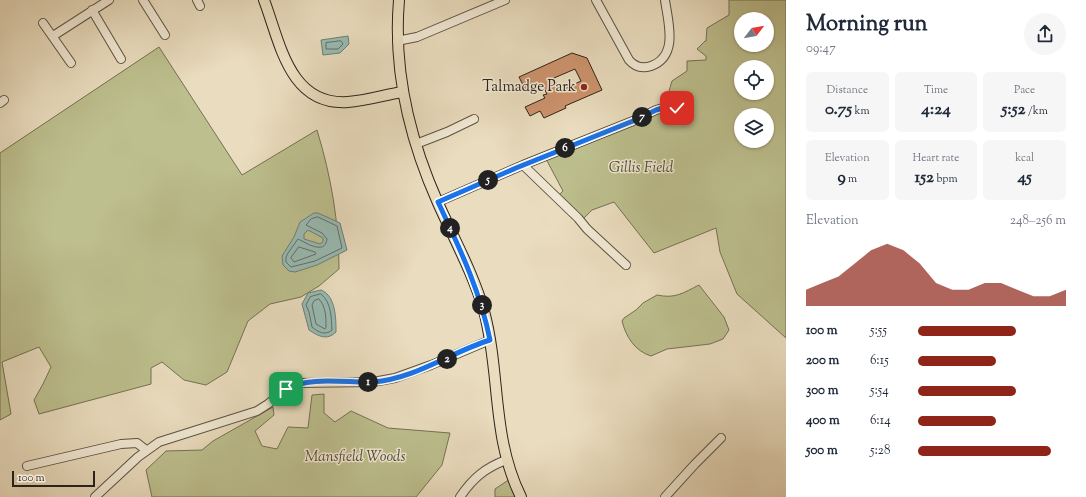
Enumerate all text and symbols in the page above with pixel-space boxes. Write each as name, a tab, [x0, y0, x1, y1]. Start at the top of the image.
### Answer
text: Morning run	[806, 9, 928, 41]
north arrow	[734, 12, 774, 52]
map controls	[734, 12, 774, 148]
button: share	[1024, 13, 1066, 55]
text: 09:47	[806, 40, 836, 58]
button: locate	[734, 60, 774, 100]
place label: Talmadge Park	[482, 77, 576, 98]
marker: Talmadge Park	[579, 82, 589, 92]
text: Distance	[827, 82, 868, 98]
text: Time	[924, 82, 948, 98]
text: Pace	[1014, 82, 1035, 98]
pin	[660, 91, 694, 125]
icon: check	[666, 97, 688, 119]
text: 0.75	[825, 98, 852, 122]
text: 4:24	[921, 98, 951, 122]
text: 5:52	[1002, 98, 1026, 122]
text: km	[852, 103, 870, 119]
text: /km	[1026, 103, 1048, 119]
pin: 7	[632, 107, 652, 127]
button: layers	[734, 108, 774, 148]
text: 7	[639, 109, 645, 125]
pin: 6	[555, 138, 575, 158]
text: 6	[562, 140, 568, 156]
text: Elevation	[825, 150, 870, 166]
text: Heart rate	[913, 150, 959, 166]
text: kcal	[1015, 150, 1034, 166]
park label: Gillis Field	[609, 158, 674, 179]
text: 9	[837, 166, 846, 190]
text: 152	[914, 166, 934, 190]
text: 45	[1017, 166, 1032, 190]
pin: 5	[478, 170, 498, 190]
text: m	[846, 171, 857, 187]
text: bpm	[934, 171, 958, 187]
text: 5	[486, 172, 490, 188]
text: Elevation	[806, 212, 859, 230]
text: 248–256 m	[1010, 212, 1066, 230]
pin: 4	[440, 218, 460, 238]
text: 4	[447, 220, 453, 236]
pin: 3	[472, 295, 492, 315]
text: 3	[480, 297, 484, 313]
text: 100 m	[806, 322, 838, 340]
text: 5:55	[870, 322, 887, 340]
pin: 2	[437, 349, 457, 369]
text: 2	[444, 351, 450, 367]
text: 200 m	[806, 352, 839, 370]
text: 6:15	[870, 352, 889, 370]
pin	[269, 372, 303, 406]
pin: 1	[358, 372, 378, 392]
text: 1	[366, 374, 370, 390]
icon: arrive	[275, 378, 297, 400]
text: 300 m	[806, 382, 838, 400]
text: 5:54	[870, 382, 889, 400]
text: 400 m	[806, 412, 840, 430]
text: 6:14	[870, 412, 891, 430]
text: 500 m	[806, 442, 838, 460]
text: 5:28	[870, 442, 890, 460]
park label: Mansfield Woods	[304, 447, 406, 468]
scale bar	[12, 469, 95, 488]
text: 100 m	[18, 470, 45, 486]

